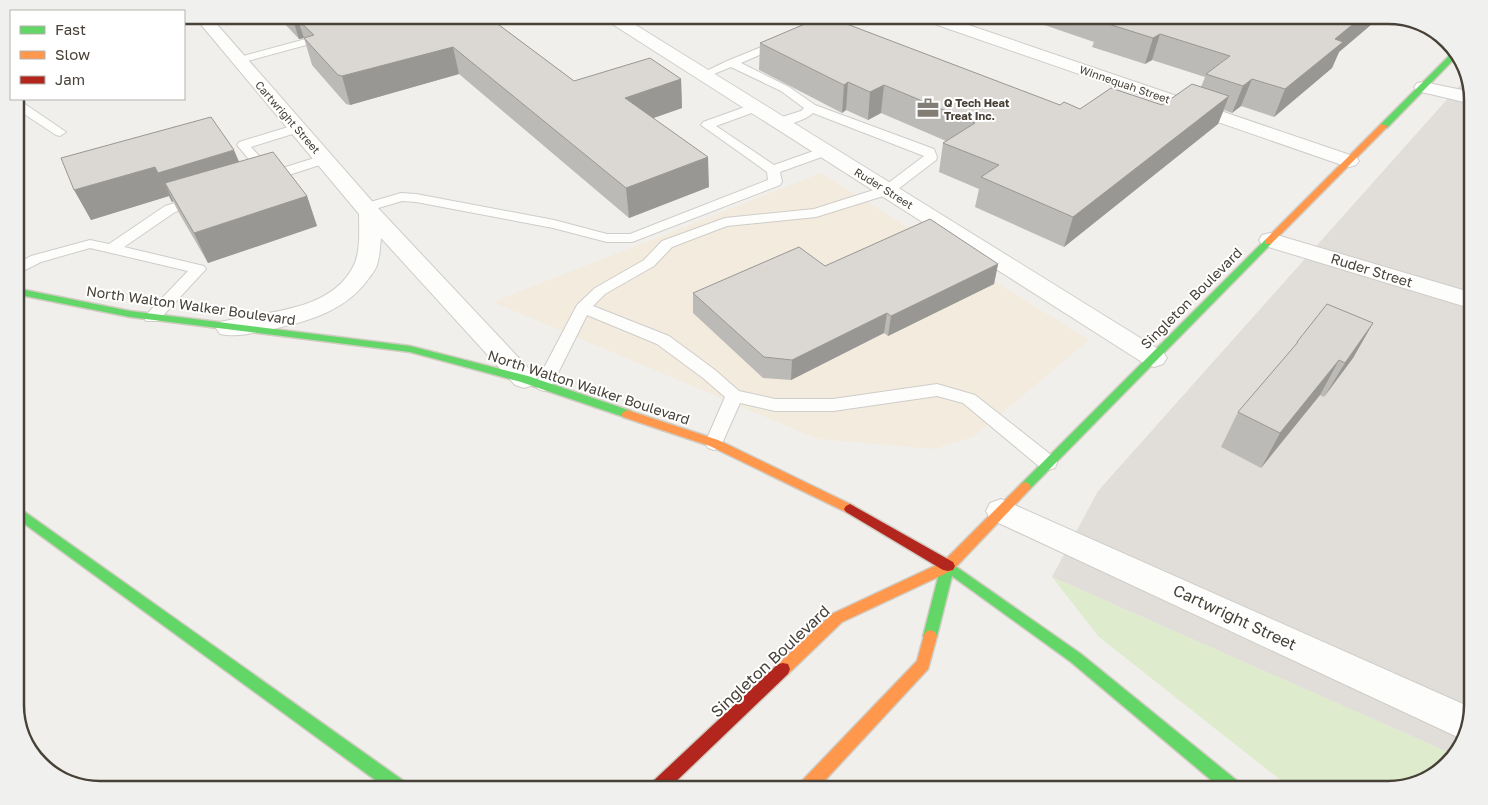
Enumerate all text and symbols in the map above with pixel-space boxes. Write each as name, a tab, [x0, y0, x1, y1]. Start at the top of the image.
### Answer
legend	[10, 10, 185, 100]
text: Fast	[55, 20, 86, 38]
text: Slow	[55, 45, 90, 63]
street label: Winnequah Street	[1078, 62, 1172, 106]
text: Jam	[55, 70, 85, 88]
street label: Cartwright Street	[253, 78, 323, 156]
office icon: Q Tech Heat Treat Inc.	[915, 95, 941, 121]
place label: Q Tech Heat Treat Inc.	[944, 96, 1010, 122]
street label: Ruder Street	[852, 165, 916, 211]
street label: Singleton Boulevard	[1137, 244, 1245, 352]
street label: Ruder Street	[1329, 249, 1415, 291]
street label: North Walton Walker Boulevard	[85, 282, 297, 328]
street label: North Walton Walker Boulevard	[486, 346, 692, 428]
street label: Cartwright Street	[1170, 580, 1300, 654]
street label: Singleton Boulevard	[706, 601, 834, 721]

